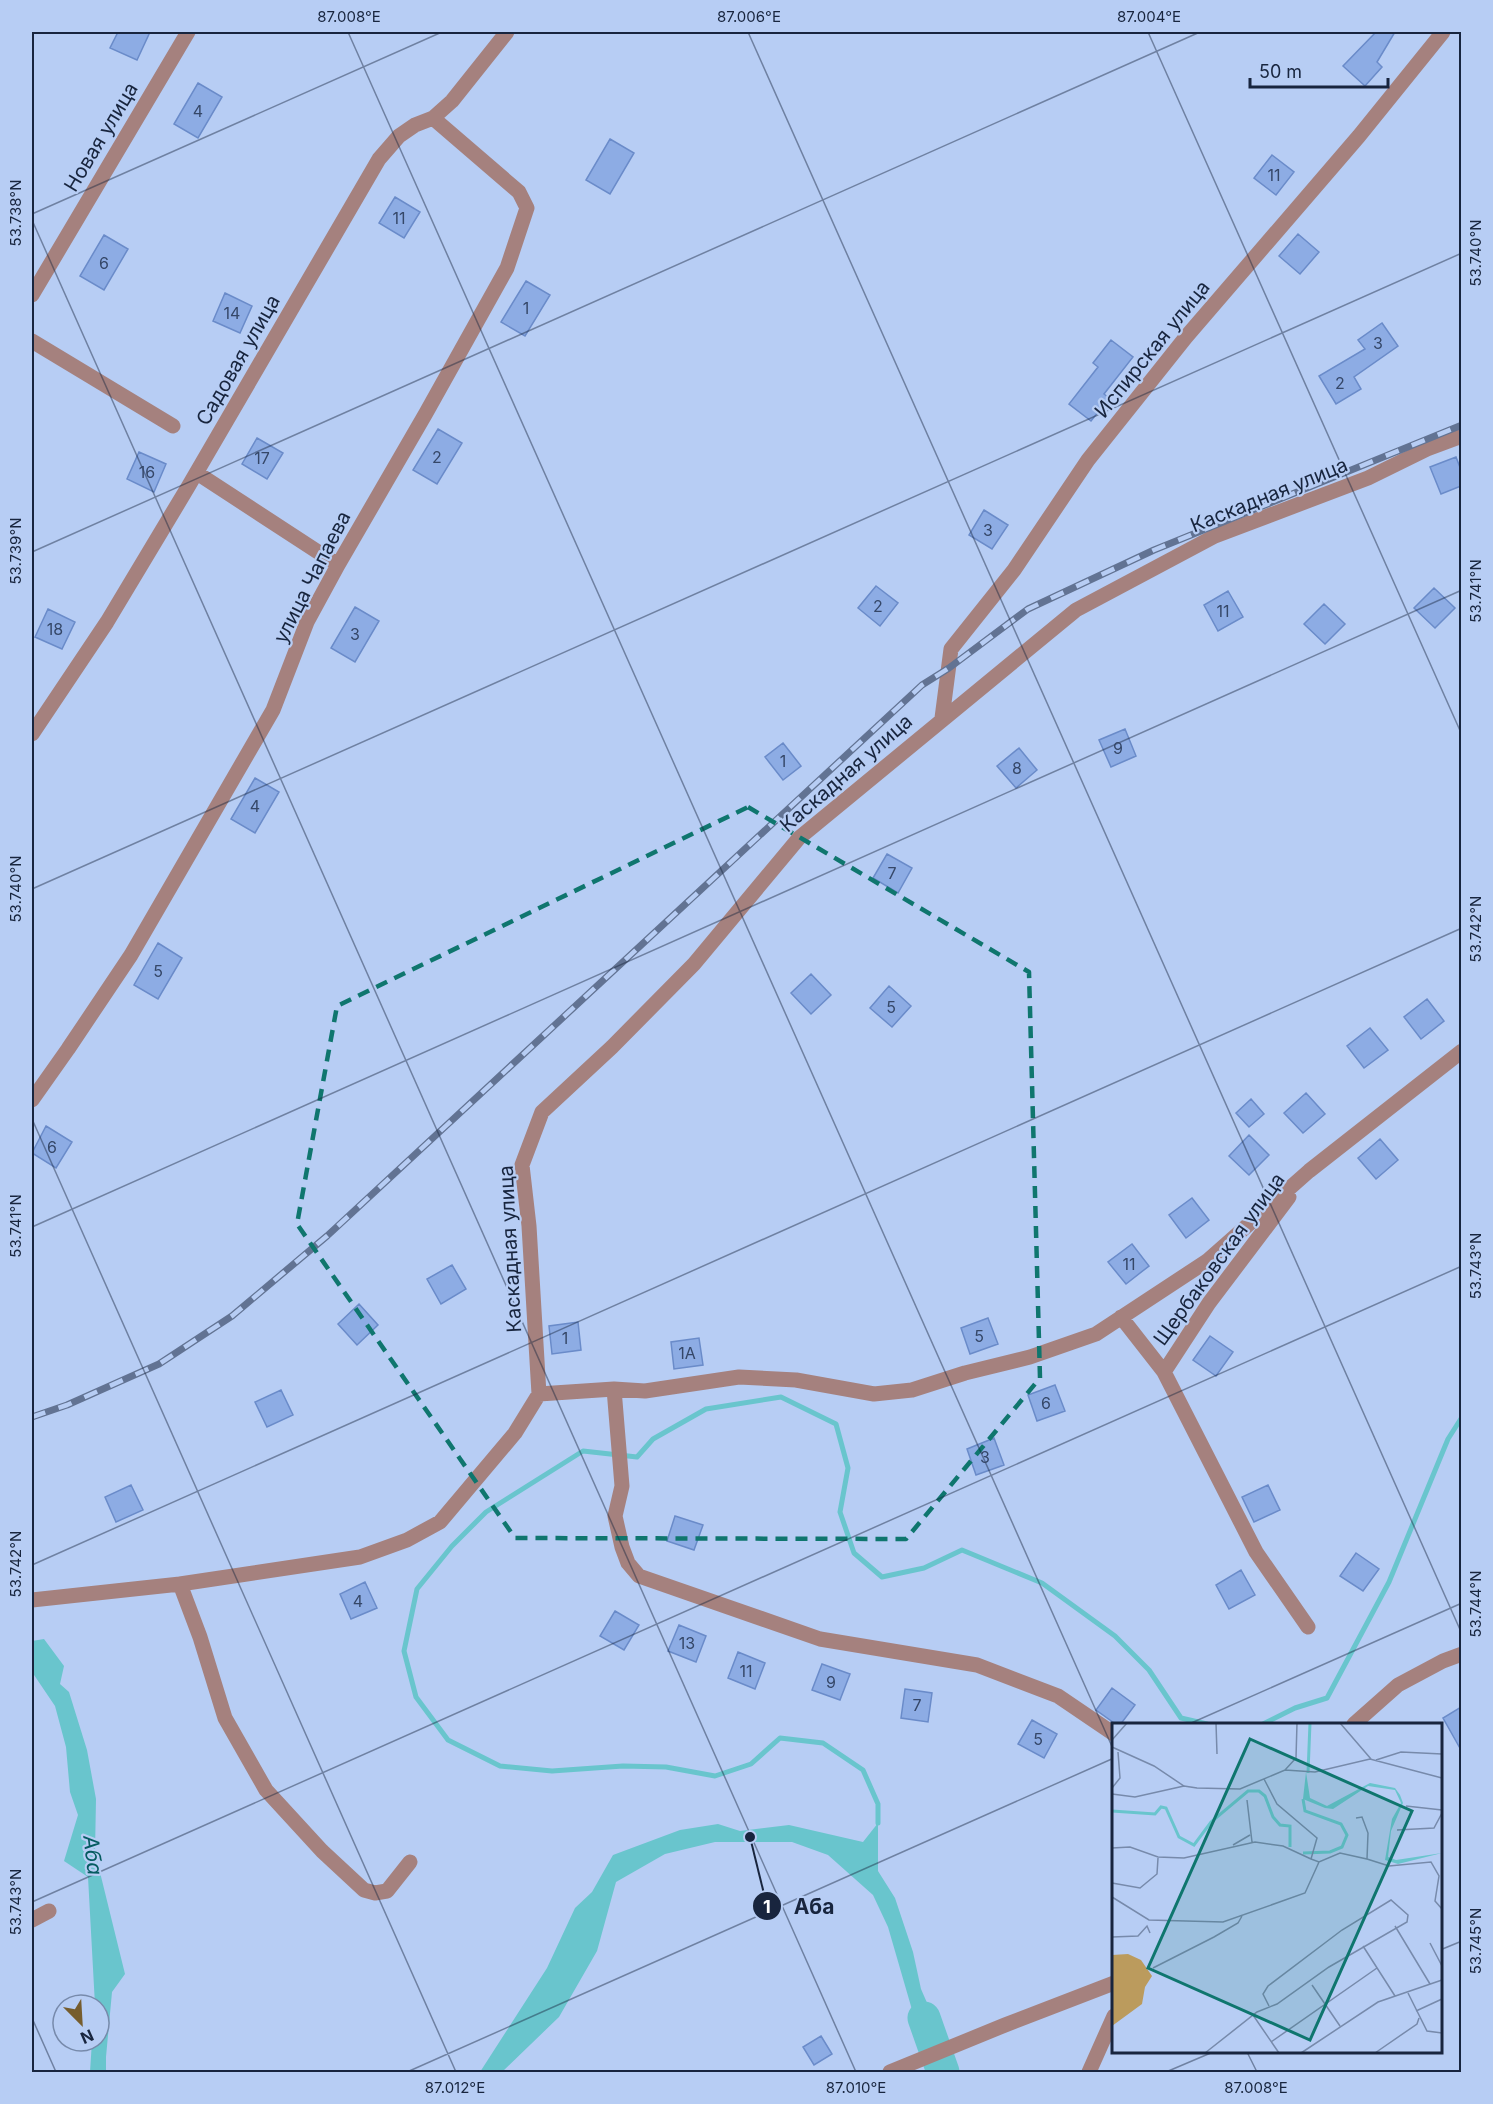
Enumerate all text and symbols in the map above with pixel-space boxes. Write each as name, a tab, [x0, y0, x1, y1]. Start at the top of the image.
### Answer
text: 87.008°E	[317, 7, 381, 26]
text: 87.006°E	[717, 7, 781, 26]
text: 87.004°E	[1117, 7, 1181, 26]
scale bar	[1250, 51, 1388, 89]
text: 50 m	[1259, 61, 1302, 82]
street label: Новая улица	[59, 78, 143, 196]
house number: 4	[193, 101, 203, 121]
house number: 11	[1267, 165, 1281, 185]
text: 53.738°N	[6, 180, 25, 246]
house number: 11	[392, 208, 406, 228]
text: 53.740°N	[1466, 219, 1485, 287]
house number: 6	[99, 253, 109, 273]
street label: Испирская улица	[1089, 276, 1215, 422]
street label: Садовая улица	[191, 291, 285, 429]
house number: 1	[523, 298, 529, 318]
house number: 14	[224, 303, 240, 323]
house number: 3	[1373, 333, 1383, 353]
house number: 2	[1335, 373, 1345, 393]
house number: 2	[432, 447, 442, 467]
house number: 17	[254, 448, 270, 468]
street label: Каскадная улица	[1187, 453, 1351, 537]
house number: 16	[139, 462, 155, 482]
street label: улица Чапаева	[268, 507, 356, 647]
text: 53.739°N	[6, 517, 25, 585]
house number: 3	[983, 520, 993, 540]
text: 53.741°N	[1466, 559, 1485, 623]
house number: 2	[873, 596, 883, 616]
house number: 11	[1216, 601, 1230, 621]
house number: 18	[47, 619, 63, 639]
house number: 3	[350, 624, 360, 644]
street label: Каскадная улица	[775, 709, 917, 837]
house number: 9	[1113, 738, 1123, 758]
house number: 1	[780, 751, 786, 771]
house number: 8	[1012, 758, 1022, 778]
house number: 4	[250, 796, 260, 816]
text: 53.740°N	[6, 855, 25, 923]
house number: 7	[887, 863, 897, 883]
text: 53.742°N	[1466, 896, 1485, 962]
house number: 5	[153, 961, 163, 981]
house number: 5	[886, 997, 896, 1017]
house number: 6	[47, 1137, 57, 1157]
street label: Каскадная улица	[494, 1165, 526, 1333]
street label: Щербаковская улица	[1148, 1168, 1290, 1350]
text: 53.741°N	[6, 1194, 25, 1258]
text: 53.743°N	[1466, 1233, 1485, 1299]
house number: 11	[1122, 1254, 1136, 1274]
house number: 5	[974, 1326, 984, 1346]
house number: 1	[562, 1328, 568, 1348]
house number: 1А	[678, 1343, 696, 1363]
house number: 6	[1041, 1393, 1051, 1413]
house number: 3	[980, 1447, 990, 1467]
text: 53.742°N	[6, 1531, 25, 1597]
text: 53.744°N	[1466, 1571, 1485, 1638]
house number: 4	[353, 1591, 363, 1611]
house number: 13	[679, 1633, 695, 1653]
house number: 11	[739, 1661, 753, 1681]
house number: 9	[826, 1672, 836, 1692]
house number: 7	[912, 1695, 922, 1715]
inset map	[1112, 1723, 1442, 2053]
house number: 5	[1033, 1729, 1043, 1749]
water label: Аба	[78, 1833, 108, 1876]
text: 53.743°N	[6, 1869, 25, 1935]
callout: Аба	[752, 1887, 847, 1926]
text: Аба	[794, 1894, 834, 1919]
text: 1	[763, 1896, 771, 1917]
text: 53.745°N	[1466, 1908, 1485, 1974]
north arrow	[51, 1993, 111, 2053]
text: N	[77, 2025, 97, 2048]
text: 87.012°E	[425, 2078, 485, 2097]
text: 87.010°E	[826, 2078, 886, 2097]
text: 87.008°E	[1224, 2078, 1288, 2097]

